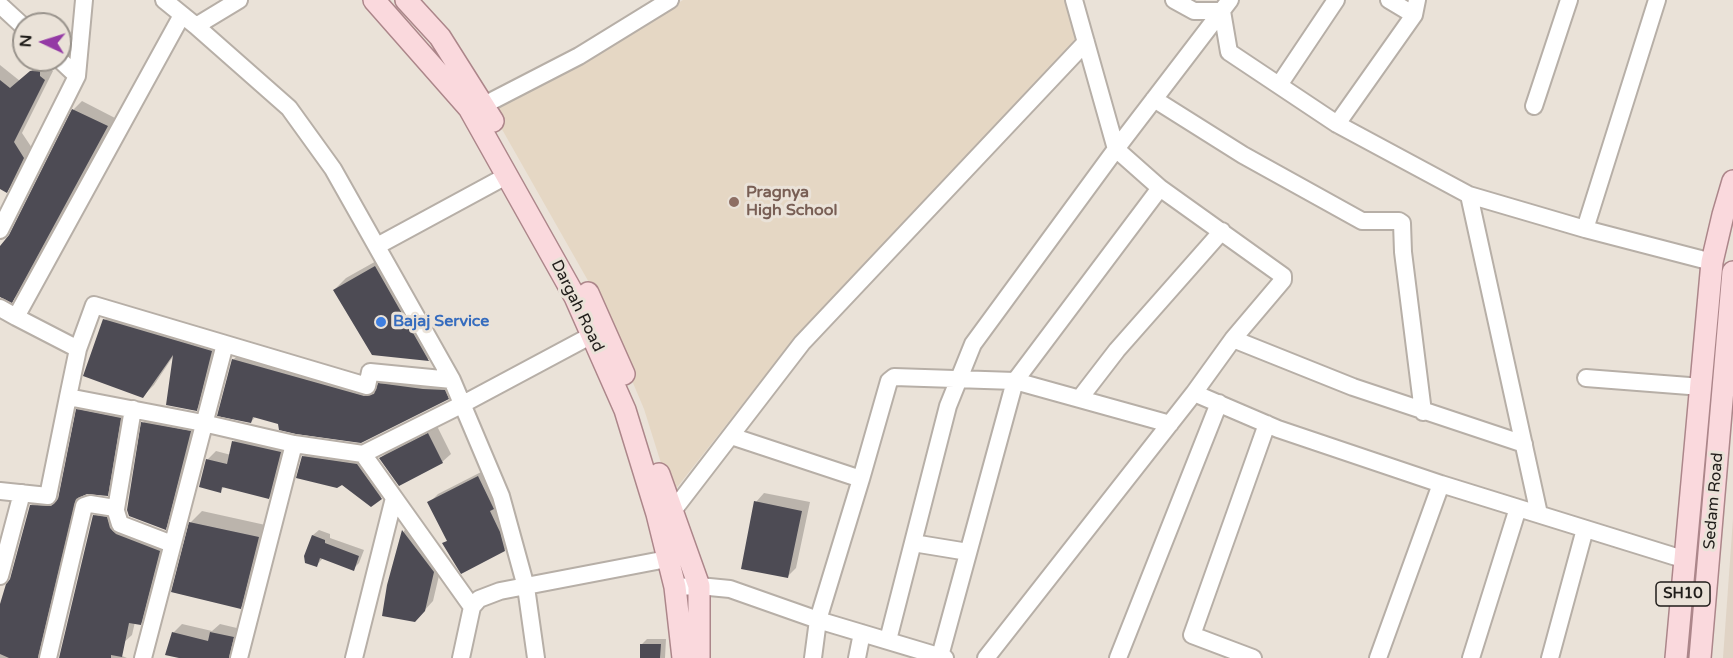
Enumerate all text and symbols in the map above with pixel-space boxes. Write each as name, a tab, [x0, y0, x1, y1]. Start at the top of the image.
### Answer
north arrow	[12, 12, 72, 72]
text: N	[16, 34, 36, 48]
place label: Pragnya High School	[746, 183, 837, 221]
marker: Pragnya High School	[727, 195, 741, 209]
street label: Dargah Road	[546, 257, 608, 355]
place label: Bajaj Service	[393, 312, 489, 332]
marker: Bajaj Service	[374, 315, 388, 329]
street label: Sedam Road	[1700, 452, 1728, 550]
road number: SH10	[1656, 582, 1710, 606]

